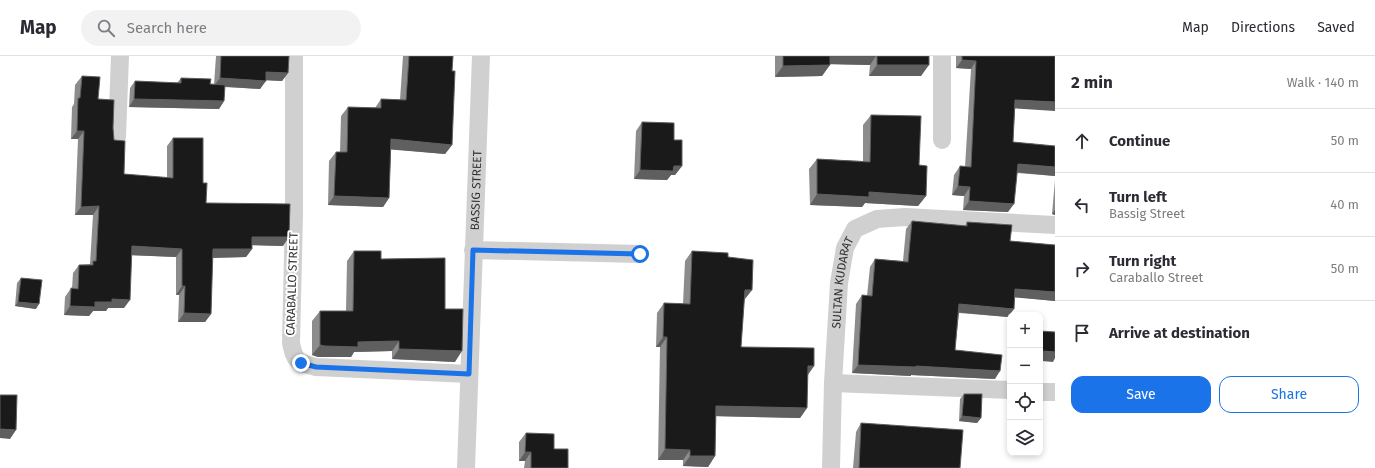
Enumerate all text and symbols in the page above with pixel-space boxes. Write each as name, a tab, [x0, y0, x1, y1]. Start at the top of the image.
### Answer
search box	[81, 10, 361, 46]
text: Map	[20, 16, 57, 39]
icon: search	[95, 17, 117, 39]
text: Search here	[127, 19, 207, 37]
text: Map	[1182, 19, 1209, 36]
text: Directions	[1231, 19, 1295, 36]
text: Saved	[1317, 19, 1355, 36]
text: 2 min	[1071, 72, 1113, 93]
text: Walk · 140 m	[1287, 75, 1359, 90]
icon: ahead	[1071, 130, 1093, 152]
text: Continue	[1109, 132, 1170, 150]
text: 50 m	[1331, 133, 1359, 148]
street label: BASSIG STREET	[468, 149, 485, 231]
text: Turn left	[1109, 188, 1167, 206]
icon: left	[1071, 194, 1093, 216]
text: 40 m	[1330, 197, 1359, 212]
text: Bassig Street	[1109, 206, 1185, 221]
street label: CARABALLO STREET	[283, 231, 301, 336]
street label: SULTAN KUDARAT	[829, 234, 857, 329]
route start	[631, 245, 649, 263]
text: Turn right	[1109, 252, 1176, 270]
icon: right	[1071, 258, 1093, 280]
text: 50 m	[1331, 261, 1359, 276]
text: Caraballo Street	[1109, 270, 1203, 285]
map controls	[1007, 312, 1043, 456]
button: +	[1007, 312, 1043, 348]
icon: arrive	[1071, 322, 1093, 344]
text: Arrive at destination	[1109, 324, 1250, 342]
button: −	[1007, 348, 1043, 384]
route end	[292, 354, 310, 372]
button: Save	[1071, 376, 1211, 413]
button: Share	[1219, 376, 1359, 413]
button: locate	[1007, 384, 1043, 420]
button: layers	[1007, 420, 1043, 456]

